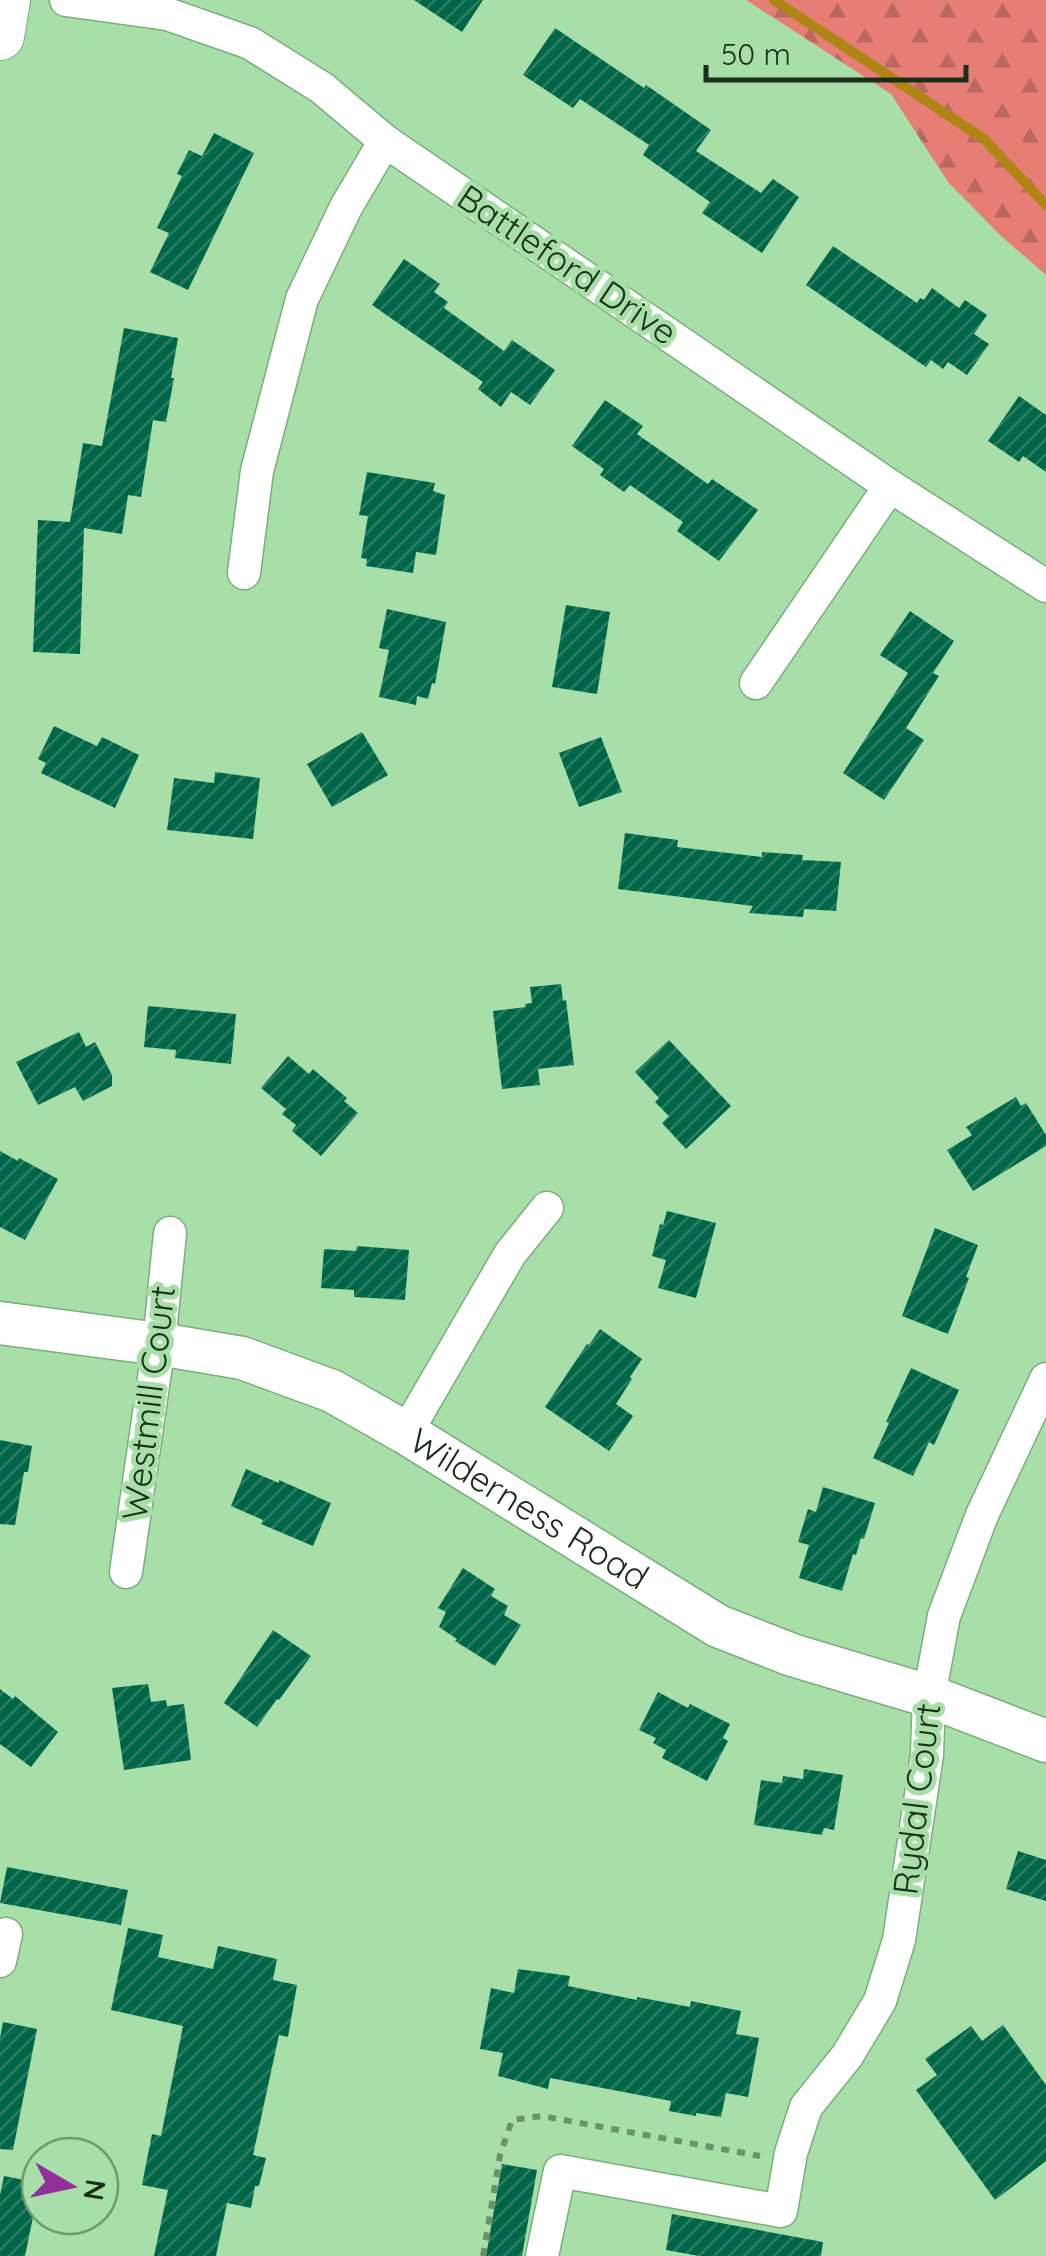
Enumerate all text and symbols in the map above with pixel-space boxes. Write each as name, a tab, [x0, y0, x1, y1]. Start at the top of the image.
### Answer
scale bar	[706, 20, 966, 82]
text: 50 m	[721, 35, 791, 73]
street label: Battleford Drive	[449, 175, 686, 354]
street label: Westmill Court	[112, 1283, 184, 1523]
street label: Wilderness Road	[402, 1418, 657, 1599]
street label: Rydal Court	[882, 1701, 950, 1897]
north arrow	[20, 2136, 120, 2236]
text: N	[76, 2177, 114, 2203]

